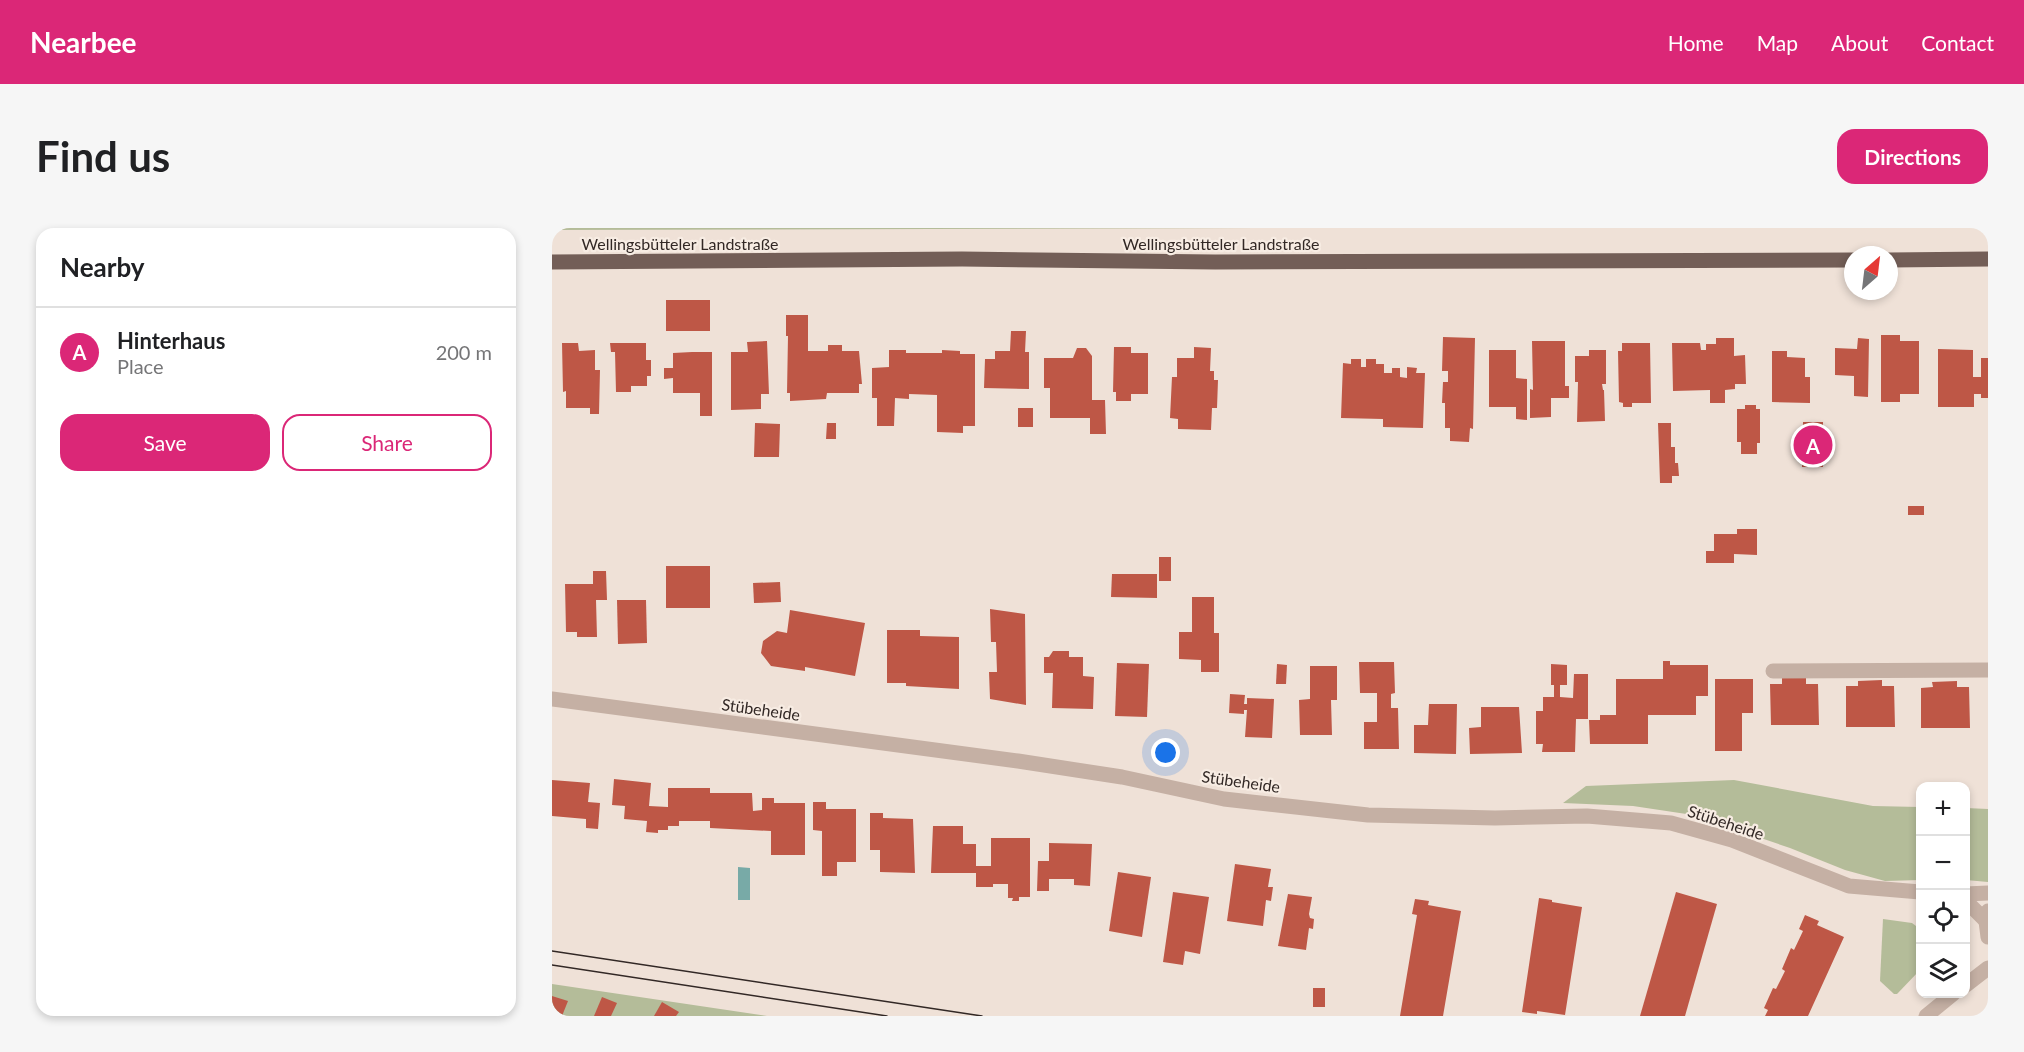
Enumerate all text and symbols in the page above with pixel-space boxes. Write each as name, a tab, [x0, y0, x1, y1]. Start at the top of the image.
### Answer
text: Nearbee	[30, 25, 137, 59]
text: Home	[1668, 30, 1724, 55]
text: Map	[1757, 30, 1798, 55]
text: About	[1831, 30, 1888, 55]
text: Contact	[1921, 30, 1994, 55]
button: Directions	[1837, 129, 1988, 184]
text: Find us	[36, 131, 170, 181]
street label: Wellingsbütteler Landstraße	[582, 234, 778, 253]
street label: Wellingsbütteler Landstraße	[1123, 234, 1319, 253]
north arrow	[1844, 246, 1898, 300]
text: Nearby	[60, 251, 145, 283]
text: Hinterhaus	[117, 327, 225, 354]
text: A	[73, 340, 86, 364]
text: 200 m	[436, 340, 492, 364]
text: Place	[117, 354, 164, 378]
button: Save	[60, 414, 270, 471]
button: Share	[282, 414, 492, 471]
pin: A	[1794, 422, 1832, 468]
street label: Stübeheide	[721, 694, 801, 724]
your location	[1151, 738, 1180, 767]
street label: Stübeheide	[1201, 766, 1281, 796]
map controls	[1916, 782, 1970, 998]
button: +	[1916, 782, 1970, 836]
street label: Stübeheide	[1685, 801, 1767, 843]
button: −	[1916, 836, 1970, 890]
button: locate	[1916, 890, 1970, 944]
button: layers	[1916, 944, 1970, 998]

